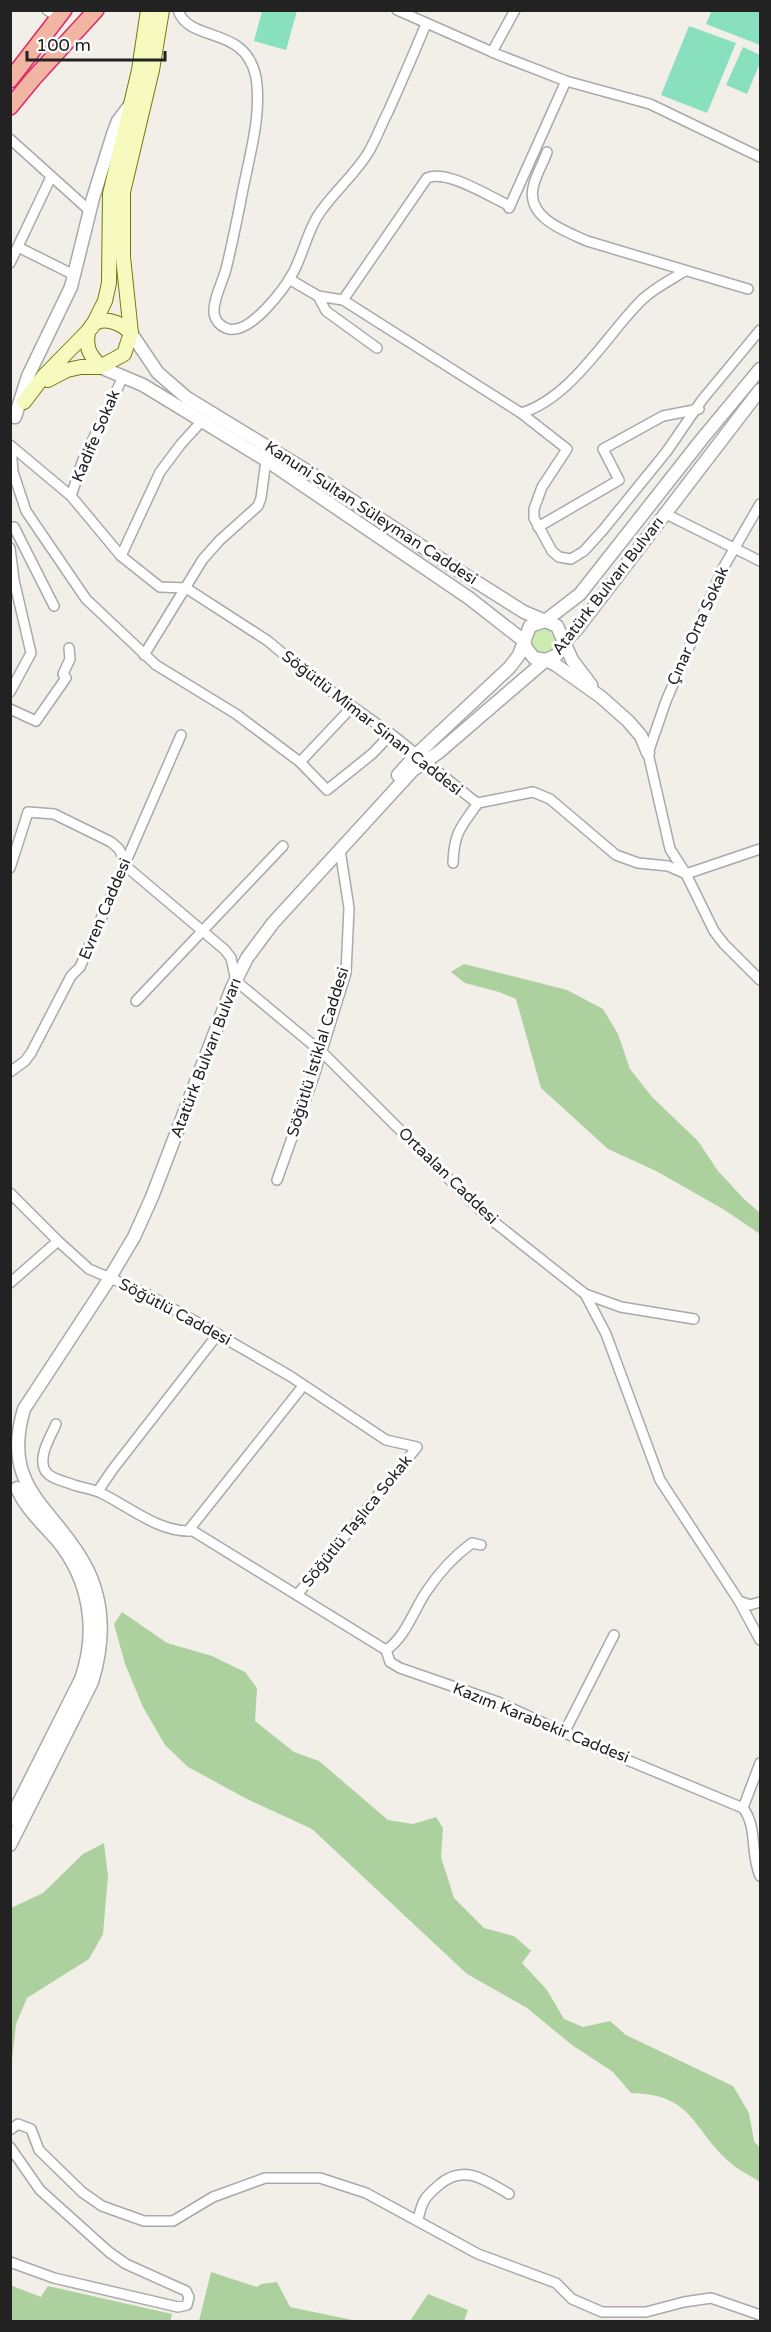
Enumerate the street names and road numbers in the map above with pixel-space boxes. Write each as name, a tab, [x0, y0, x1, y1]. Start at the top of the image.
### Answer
street label: Kadife Sokak	[68, 386, 125, 485]
street label: Kanuni Sultan Süleyman Caddesi	[261, 437, 481, 589]
street label: Atatürk Bulvarı Bulvarı	[548, 513, 668, 659]
street label: Çınar Orta Sokak	[663, 563, 733, 689]
street label: Söğütlü Mimar Sinan Caddesi	[278, 646, 466, 800]
street label: Evren Caddesi	[75, 855, 135, 963]
street label: Söğütlü İstiklal Caddesi	[283, 965, 353, 1139]
street label: Atatürk Bulvarı Bulvarı	[166, 975, 246, 1141]
street label: Ortaalan Caddesi	[394, 1123, 502, 1229]
street label: Söğütlü Caddesi	[115, 1274, 235, 1350]
street label: Söğütlü Taşlıca Sokak	[298, 1451, 417, 1591]
street label: Kazım Karabekir Caddesi	[450, 1678, 632, 1768]

